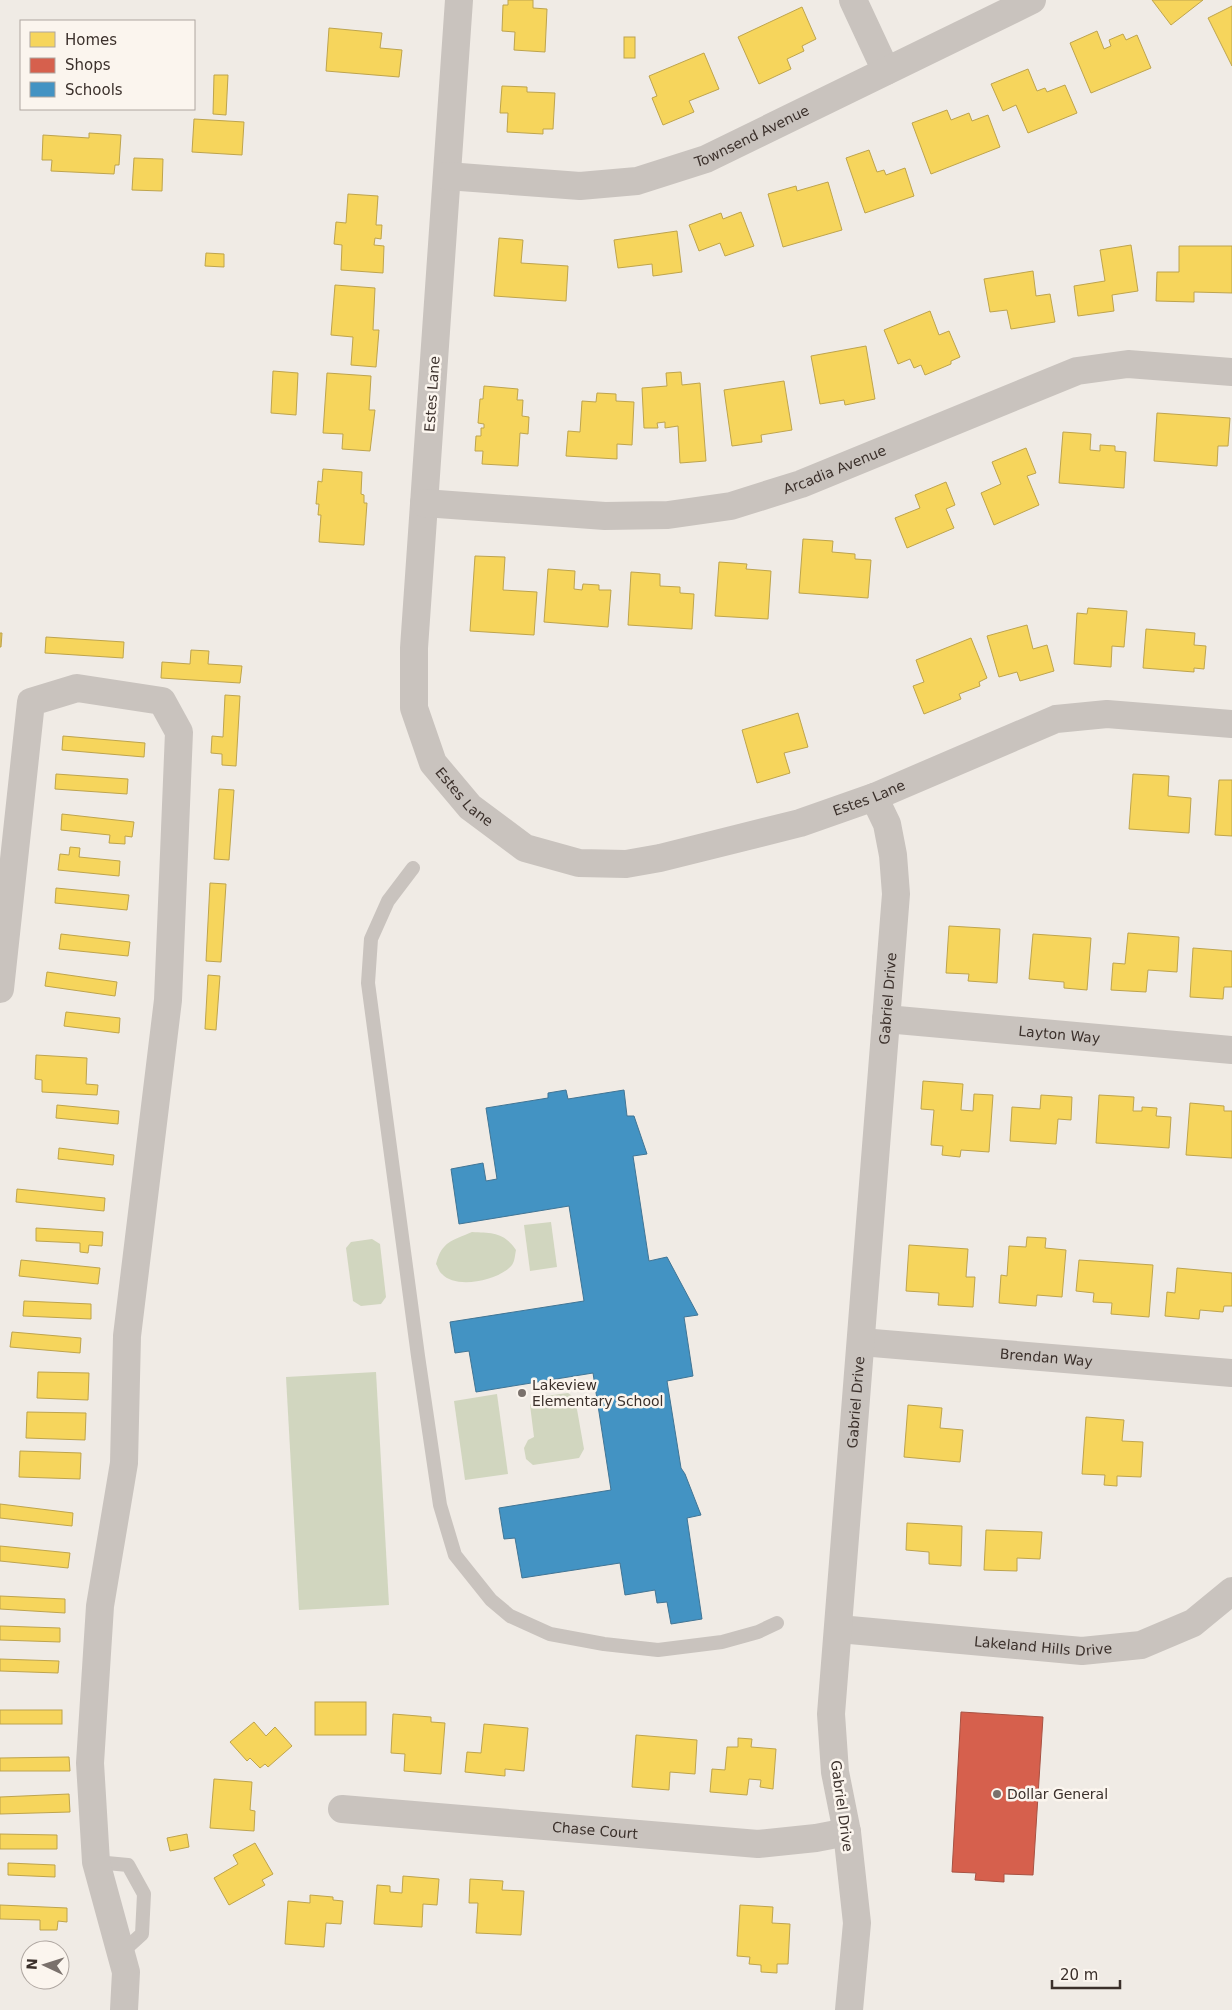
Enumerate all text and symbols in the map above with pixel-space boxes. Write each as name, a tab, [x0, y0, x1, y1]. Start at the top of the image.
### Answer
legend	[20, 20, 195, 110]
text: Homes	[65, 31, 117, 49]
text: Shops	[65, 56, 111, 74]
text: Schools	[65, 81, 123, 99]
street label: Townsend Avenue	[692, 102, 812, 170]
street label: Estes Lane	[421, 356, 443, 432]
street label: Arcadia Avenue	[781, 442, 888, 497]
street label: Estes Lane	[432, 764, 496, 829]
street label: Estes Lane	[831, 777, 907, 819]
street label: Gabriel Drive	[876, 952, 899, 1045]
street label: Layton Way	[1018, 1023, 1101, 1046]
street label: Brendan Way	[999, 1346, 1093, 1369]
street label: Gabriel Drive	[844, 1356, 867, 1449]
place label: Lakeview Elementary School	[532, 1377, 664, 1409]
marker: Lakeview Elementary School	[516, 1387, 528, 1399]
street label: Lakeland Hills Drive	[973, 1633, 1113, 1659]
street label: Gabriel Drive	[828, 1759, 856, 1853]
place label: Dollar General	[1007, 1786, 1108, 1802]
marker: Dollar General	[991, 1788, 1003, 1800]
street label: Chase Court	[552, 1819, 639, 1842]
north arrow	[20, 1940, 70, 1990]
text: N	[24, 1958, 40, 1970]
scale bar	[1052, 1958, 1120, 1990]
text: 20 m	[1060, 1966, 1098, 1984]

